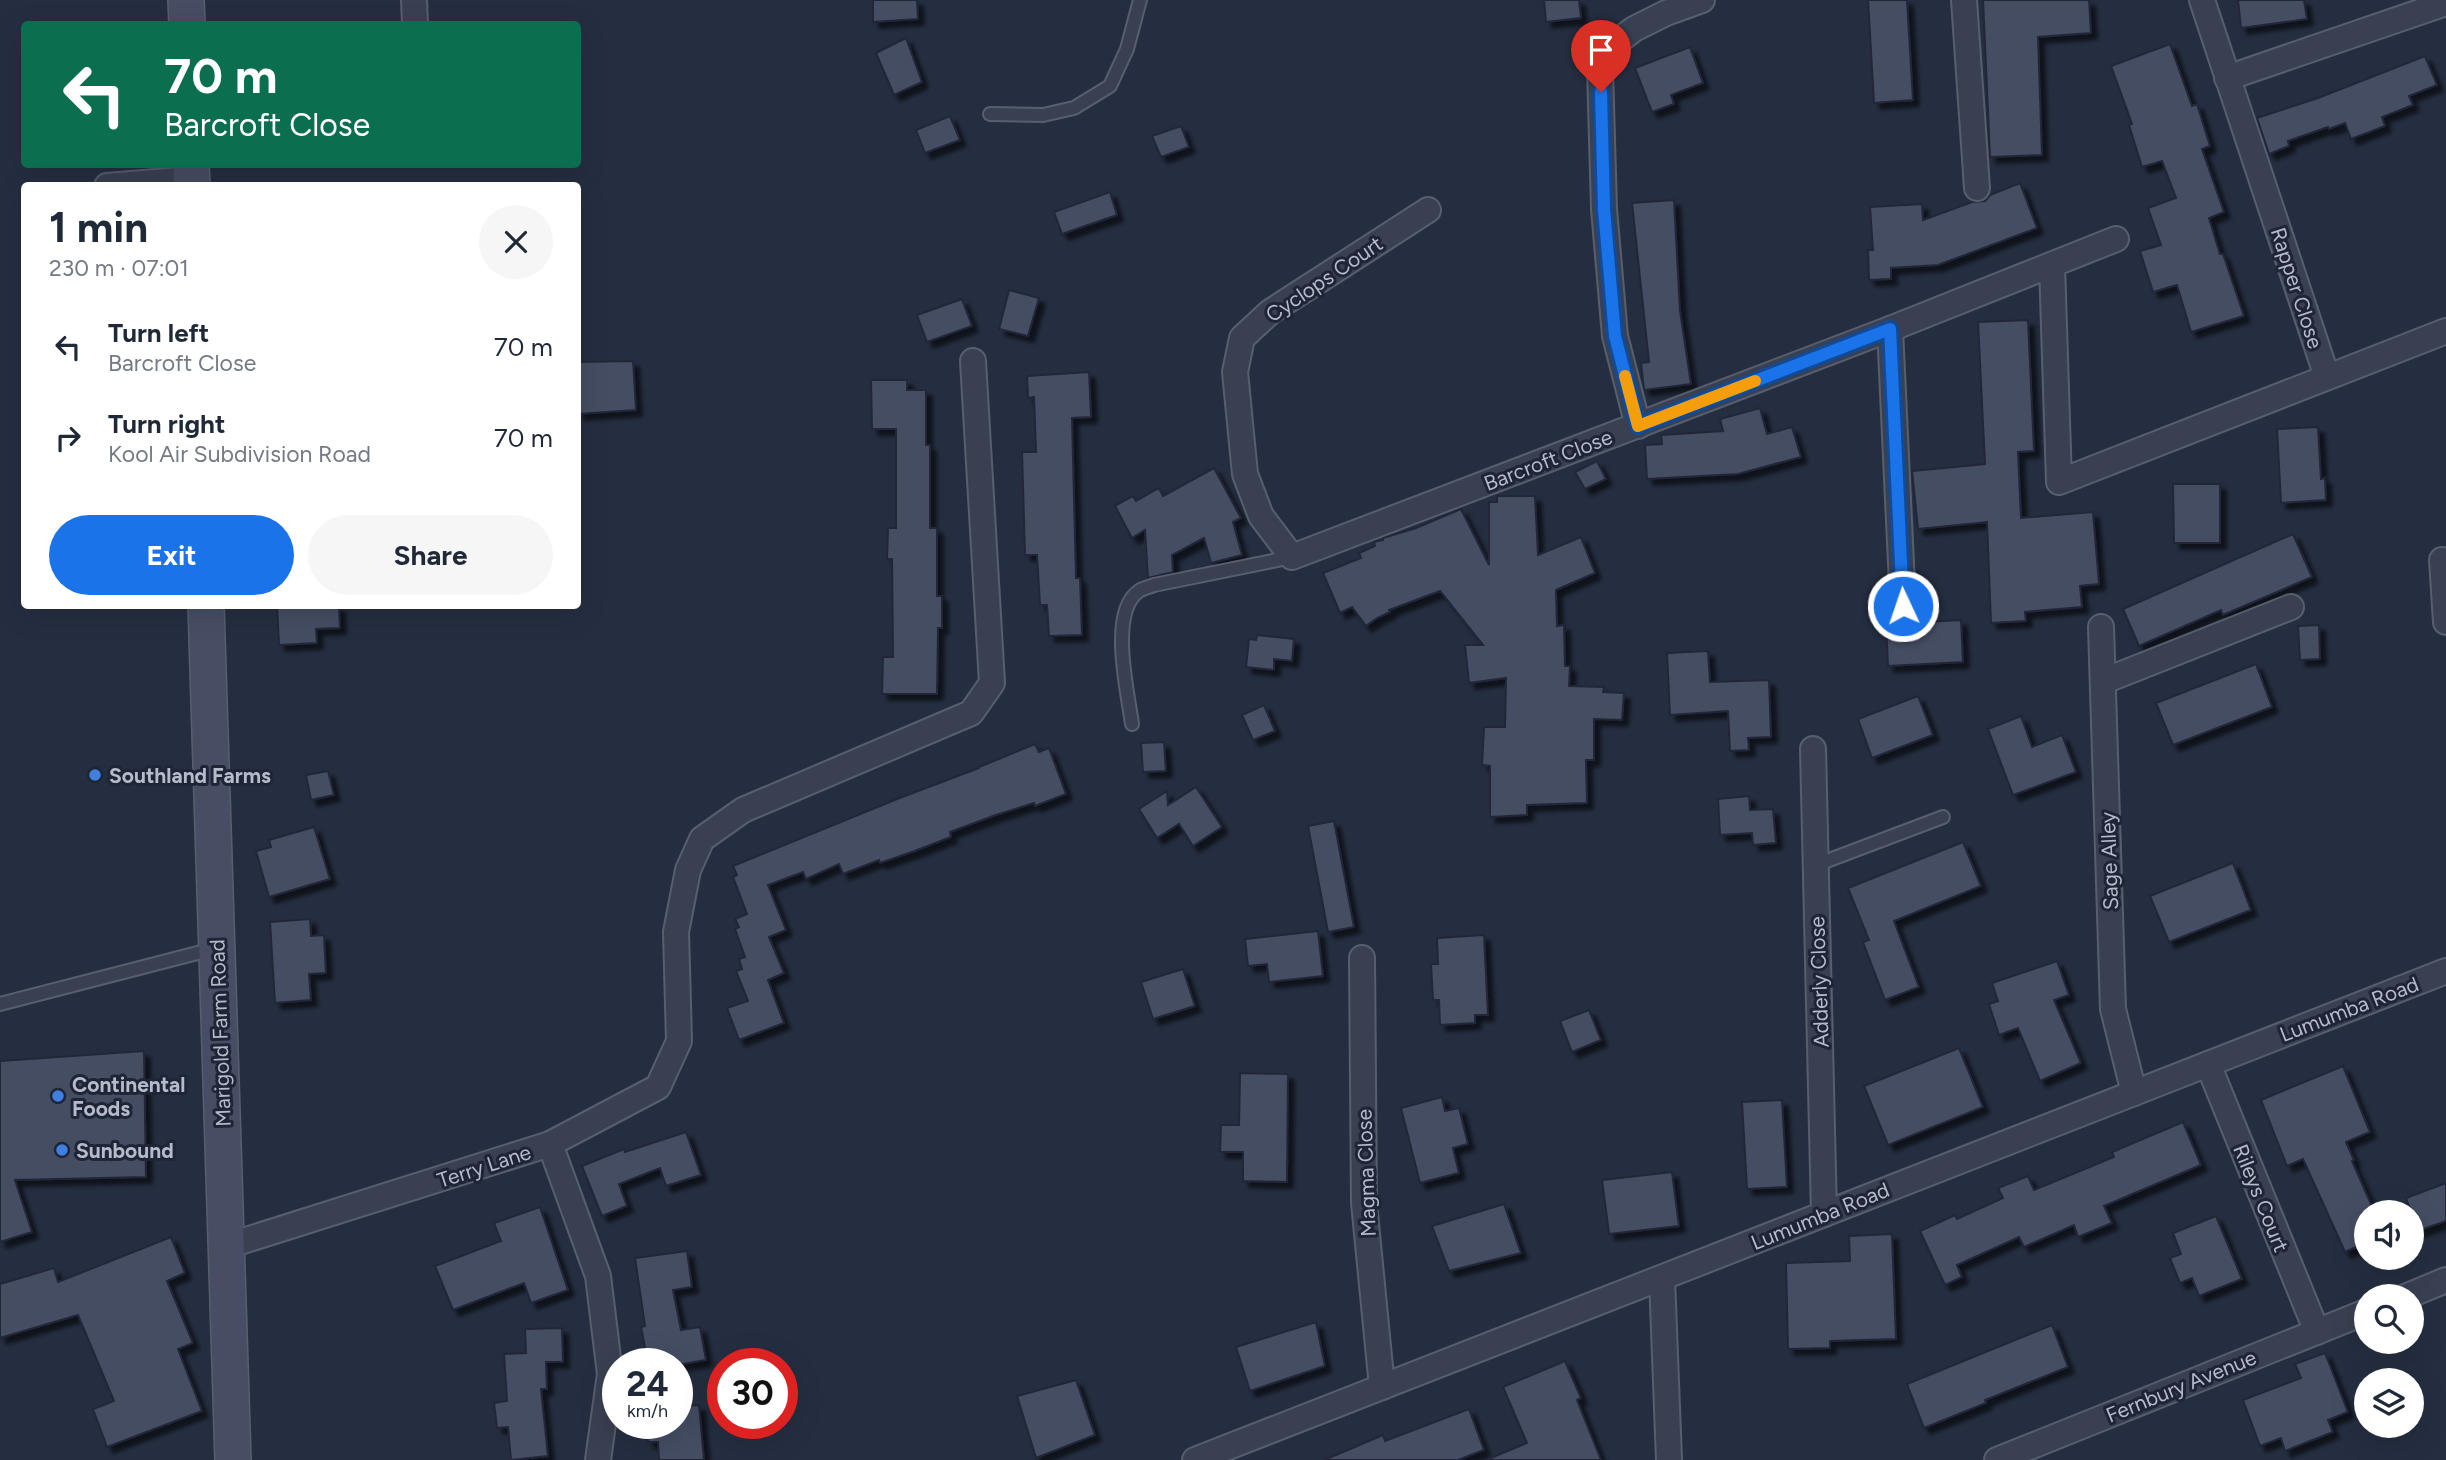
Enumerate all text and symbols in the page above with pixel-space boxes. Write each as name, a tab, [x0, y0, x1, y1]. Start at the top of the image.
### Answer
pin	[1571, 20, 1631, 92]
icon: arrive	[1582, 31, 1620, 69]
text: 70 m	[164, 46, 277, 105]
icon: left	[49, 49, 140, 140]
text: Barcroft Close	[164, 106, 370, 144]
text: 1 min	[49, 202, 148, 253]
button: close	[479, 205, 553, 279]
street label: Rapper Close	[2266, 224, 2328, 352]
street label: Cyclops Court	[1261, 231, 1387, 327]
text: 230 m · 07:01	[49, 254, 189, 282]
text: Turn left	[108, 317, 209, 349]
icon: left	[49, 328, 87, 366]
text: 70 m	[494, 331, 553, 363]
text: Barcroft Close	[108, 349, 256, 377]
text: Turn right	[108, 408, 225, 440]
icon: right	[49, 419, 87, 457]
text: 70 m	[494, 422, 553, 454]
street label: Barcroft Close	[1480, 424, 1616, 496]
text: Kool Air Subdivision Road	[108, 440, 371, 468]
button: Exit	[49, 515, 294, 595]
button: Share	[308, 515, 553, 595]
position arrow	[1866, 569, 1940, 643]
place label: Southland Farms	[109, 763, 271, 788]
marker: Southland Farms	[87, 767, 103, 783]
street label: Sage Alley	[2095, 811, 2123, 911]
street label: Adderly Close	[1804, 916, 1834, 1048]
street label: Marigold Farm Road	[204, 939, 236, 1127]
street label: Lumumba Road	[2276, 971, 2422, 1047]
place label: Continental Foods	[72, 1072, 185, 1121]
marker: Continental Foods	[50, 1088, 66, 1104]
street label: Magma Close	[1351, 1109, 1381, 1237]
place label: Sunbound	[76, 1138, 174, 1163]
street label: Terry Lane	[434, 1139, 534, 1193]
street label: Rileys Court	[2228, 1141, 2294, 1256]
marker: Sunbound	[54, 1142, 70, 1158]
street label: Lumumba Road	[1747, 1177, 1893, 1255]
map controls	[2354, 1200, 2424, 1438]
button: sound	[2354, 1200, 2424, 1270]
button: search	[2354, 1284, 2424, 1354]
street label: Fernbury Avenue	[2102, 1344, 2260, 1428]
speed limit sign: 30	[707, 1348, 798, 1439]
text: 24	[626, 1363, 669, 1405]
button: layers	[2354, 1368, 2424, 1438]
text: km/h	[627, 1400, 668, 1422]

